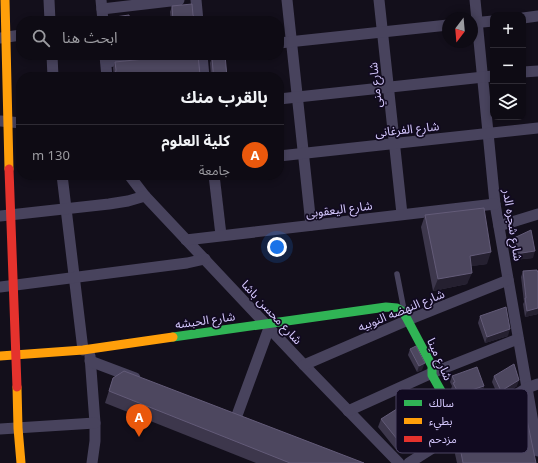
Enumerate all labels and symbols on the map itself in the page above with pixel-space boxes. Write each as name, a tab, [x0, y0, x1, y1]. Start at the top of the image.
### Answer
north arrow	[442, 12, 478, 48]
street label: شارع مني	[364, 61, 388, 109]
street label: شارع الفرغانى	[374, 117, 440, 142]
street label: شارع شجره الدر	[498, 187, 527, 262]
street label: شارع اليعقوبى	[305, 196, 373, 223]
your location	[267, 237, 287, 257]
street label: شارع محسن باشا	[237, 276, 306, 349]
street label: شارع النهضه النوبيه	[355, 285, 447, 336]
street label: شارع الحبشه	[174, 307, 236, 334]
street label: شارع مينا	[422, 335, 457, 383]
legend	[396, 389, 528, 453]
text: سالك	[429, 395, 454, 410]
pin: A	[126, 404, 152, 437]
text: بطيء	[429, 413, 452, 431]
text: مزدحم	[429, 431, 457, 448]

